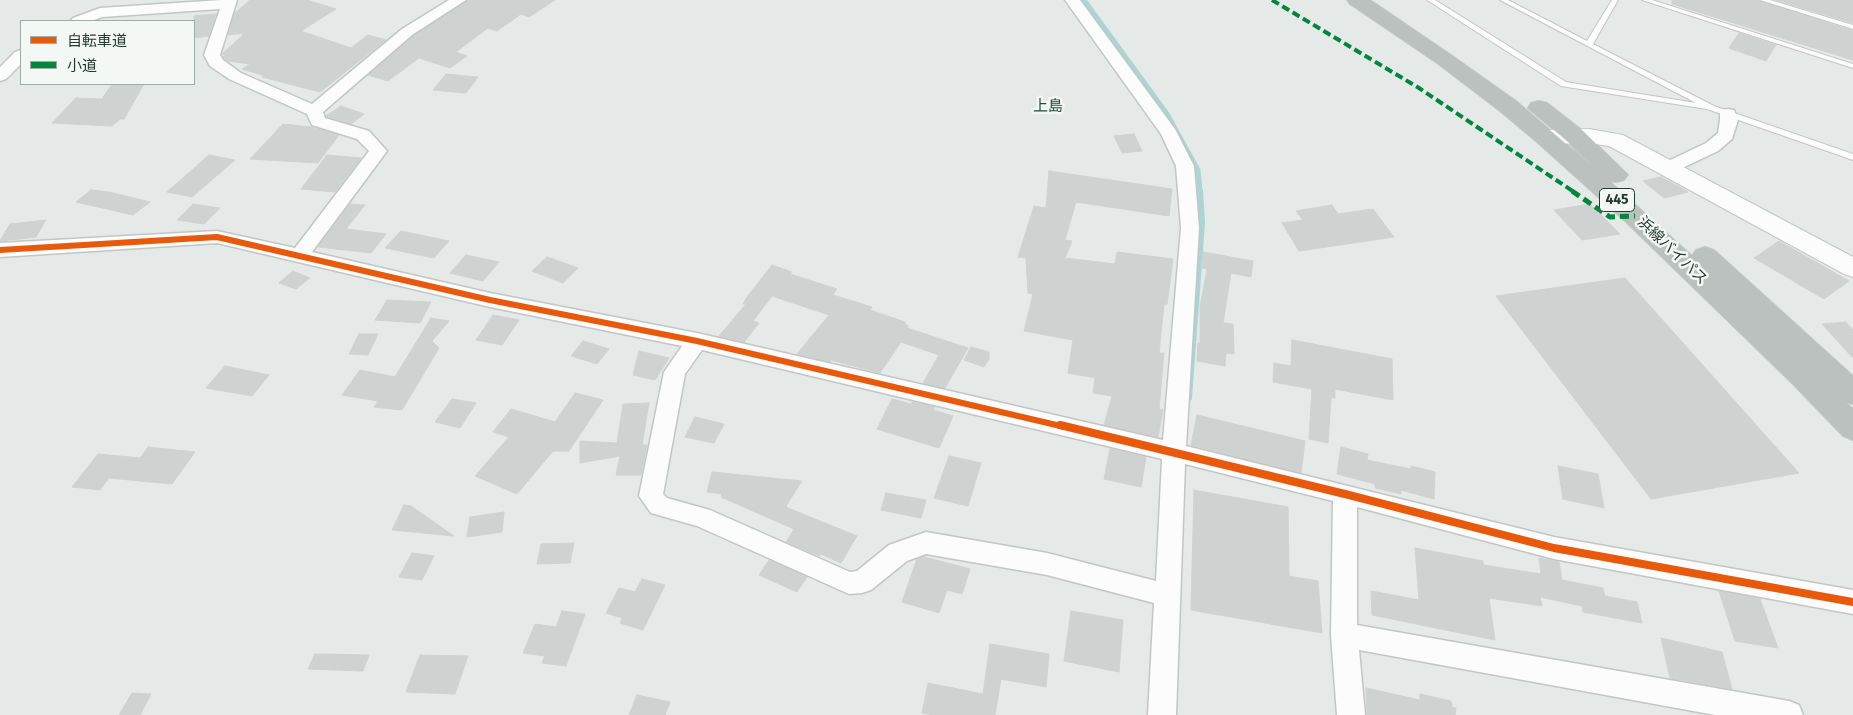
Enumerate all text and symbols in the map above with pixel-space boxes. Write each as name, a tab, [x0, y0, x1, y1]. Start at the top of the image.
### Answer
legend	[20, 20, 195, 85]
text: 自転車道	[67, 32, 127, 50]
text: 小道	[67, 57, 97, 75]
district label: 上島	[1033, 98, 1063, 116]
road number: 445	[1600, 188, 1634, 212]
street label: 浜線バイパス	[1633, 213, 1711, 289]

